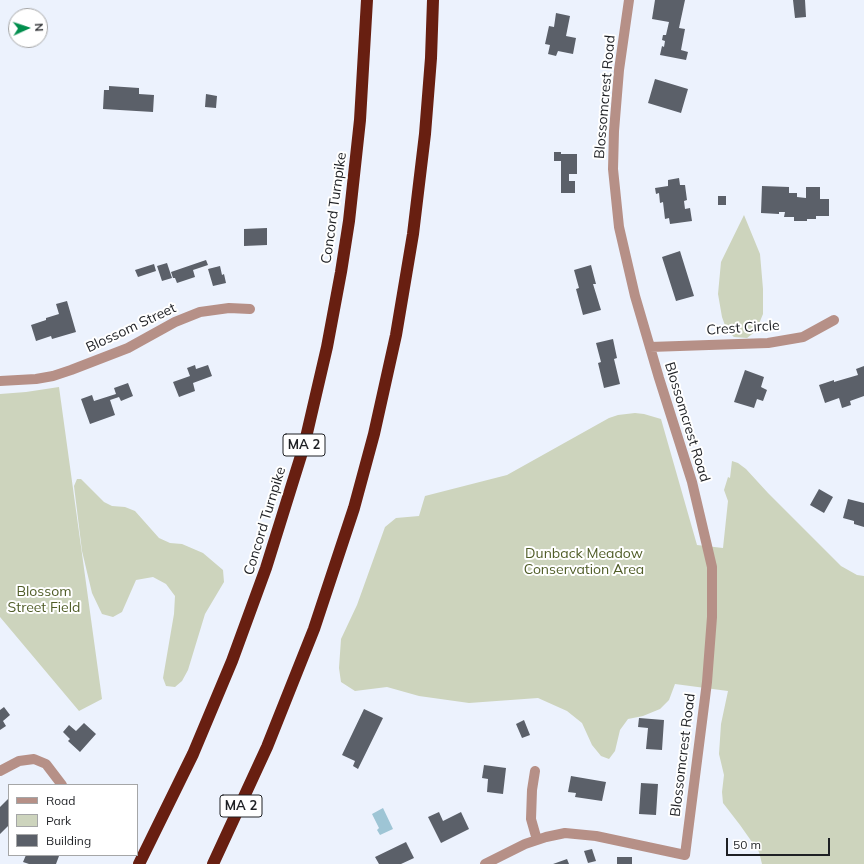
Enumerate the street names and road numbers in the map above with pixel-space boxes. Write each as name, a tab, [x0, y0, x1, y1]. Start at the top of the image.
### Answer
street label: Blossomcrest Road	[591, 34, 619, 160]
street label: Concord Turnpike	[318, 151, 350, 265]
street label: Blossom Street	[83, 300, 179, 356]
street label: Crest Circle	[706, 317, 780, 339]
street label: Blossomcrest Road	[661, 360, 713, 484]
road number: MA 2	[283, 434, 325, 456]
street label: Concord Turnpike	[241, 465, 289, 577]
street label: Blossomcrest Road	[667, 692, 699, 818]
road number: MA 2	[220, 795, 262, 817]

